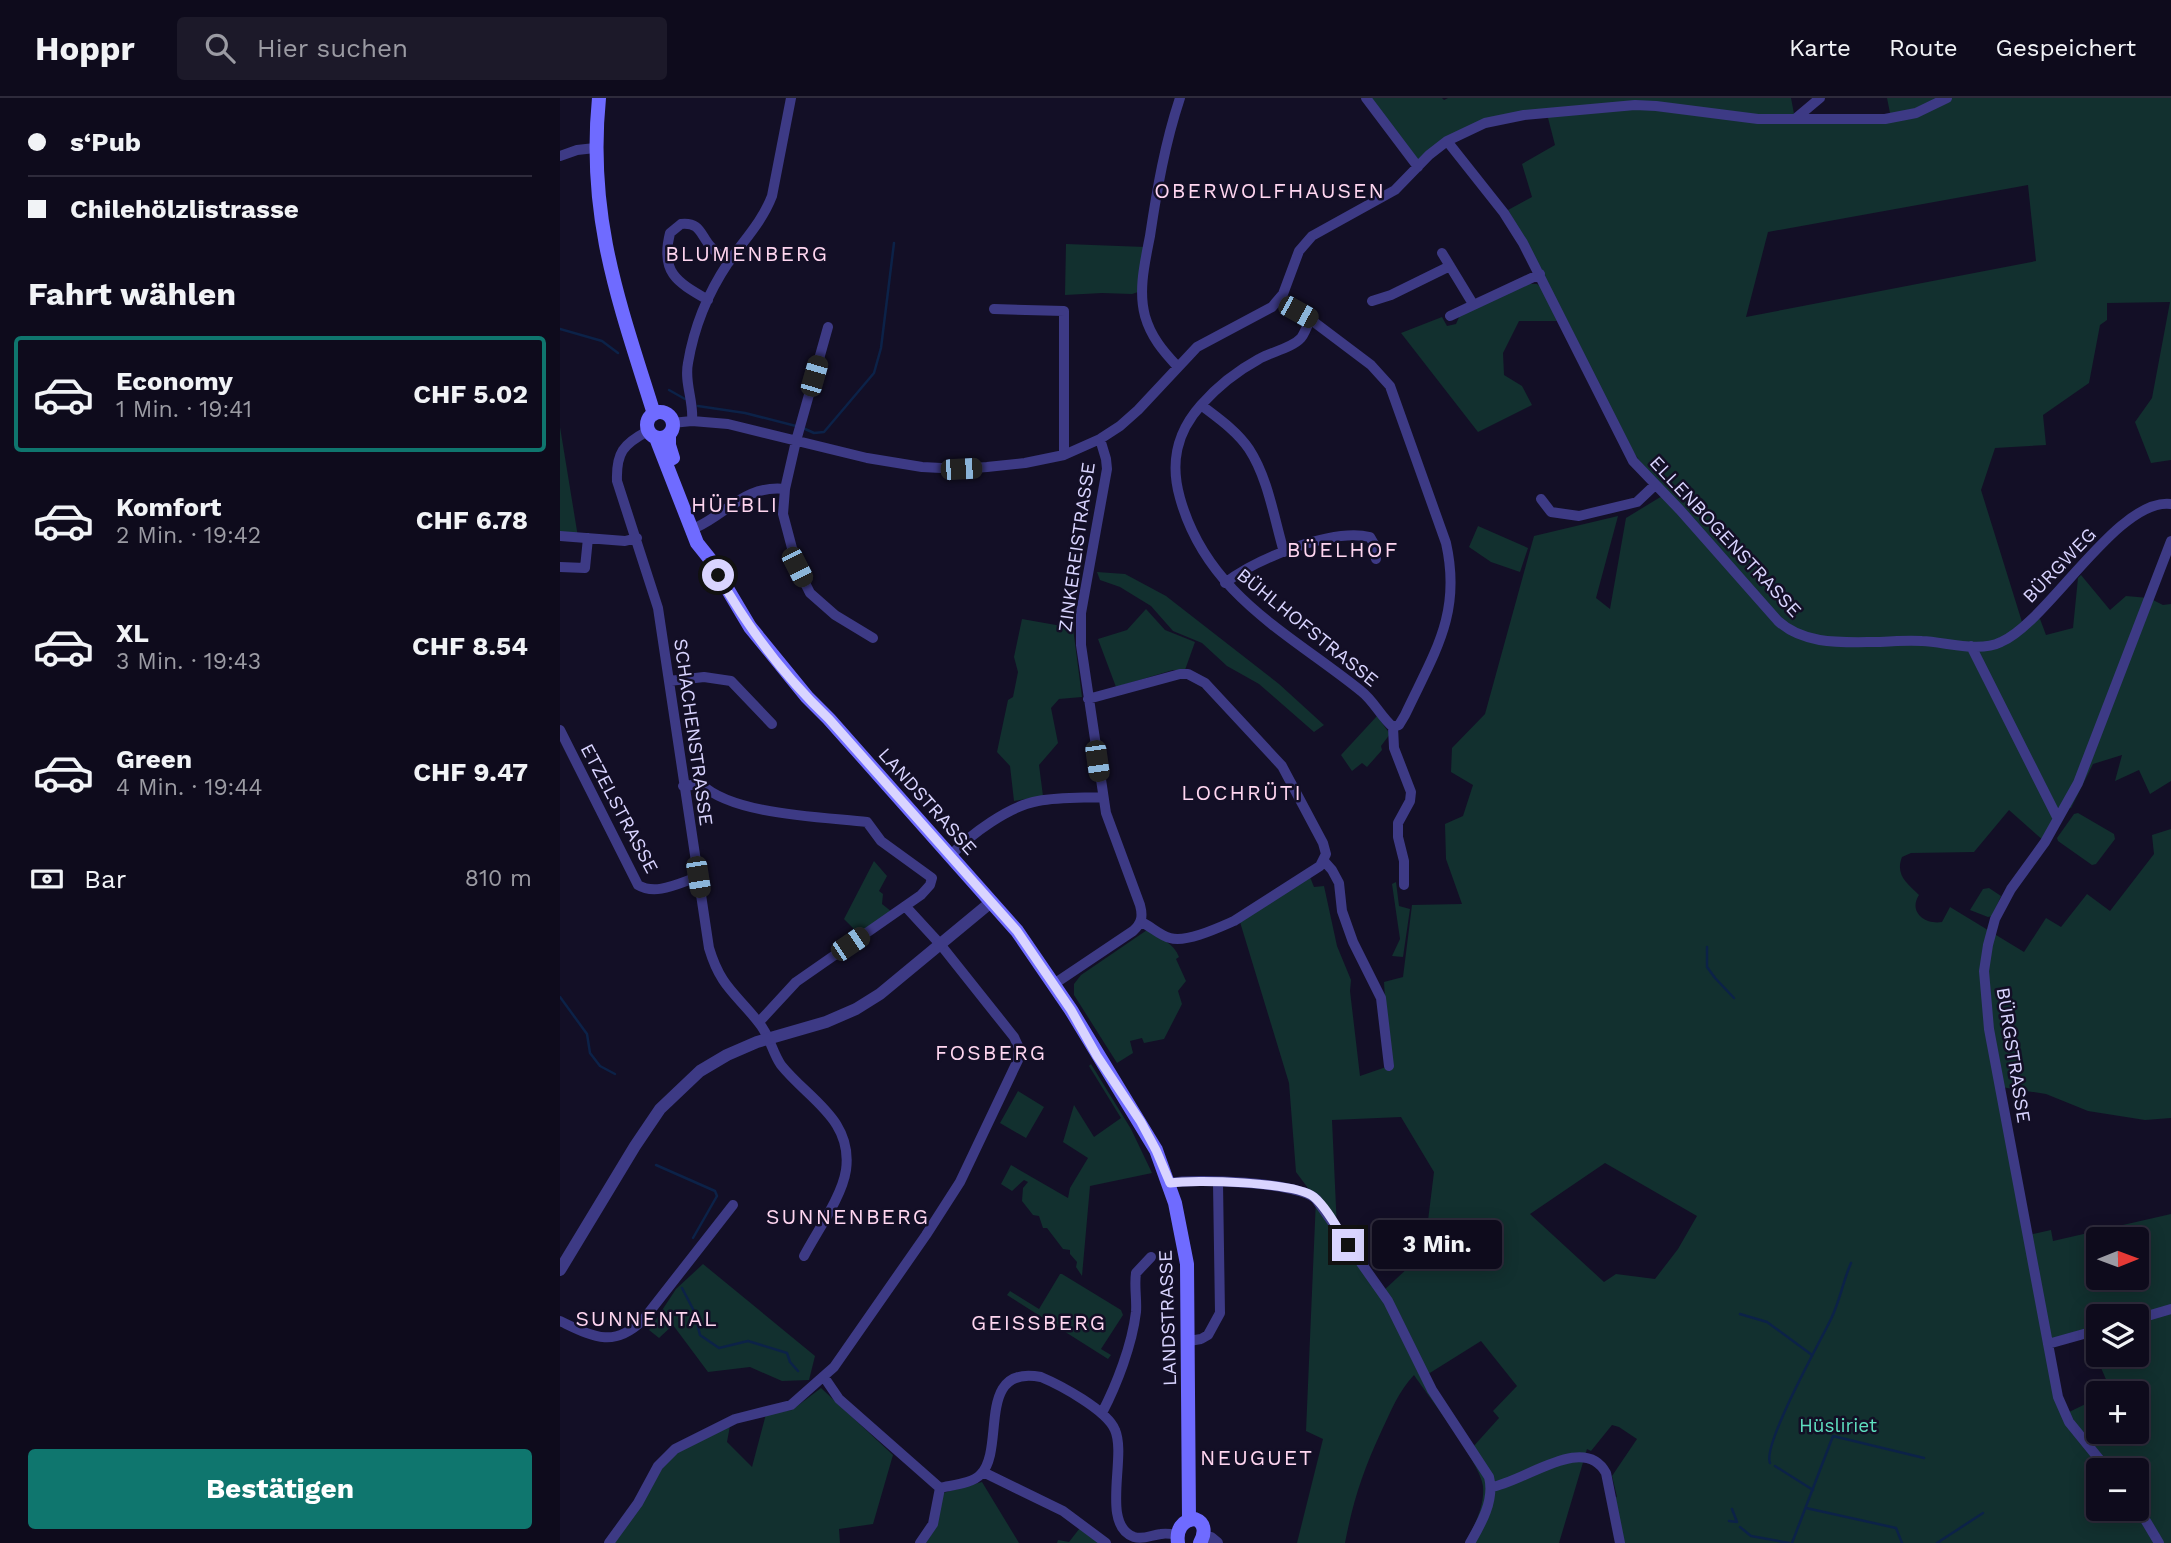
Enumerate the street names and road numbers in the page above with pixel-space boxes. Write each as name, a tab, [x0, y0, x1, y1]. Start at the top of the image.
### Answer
street label: ELLENBOGENSTRASSE	[1645, 451, 1806, 622]
street label: ZINKEREISTRASSE	[1053, 461, 1100, 633]
street label: BÜRGWEG	[2018, 523, 2101, 608]
street label: BÜHLHOFSTRASSE	[1232, 563, 1383, 692]
street label: SCHACHENSTRASSE	[669, 637, 718, 827]
street label: ETZELSTRASSE	[576, 739, 663, 877]
street label: LANDSTRASSE	[874, 743, 982, 860]
street label: BÜRGSTRASSE	[1991, 986, 2036, 1124]
street label: LANDSTRASSE	[1154, 1250, 1181, 1386]

